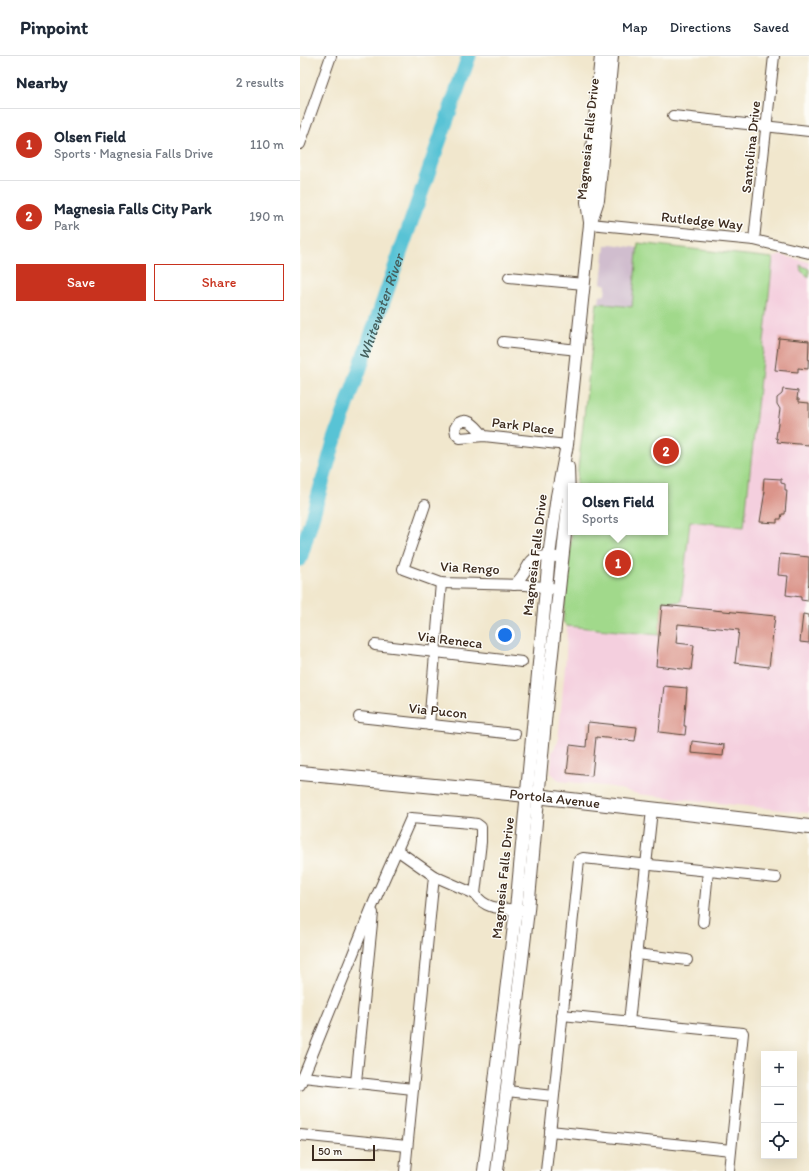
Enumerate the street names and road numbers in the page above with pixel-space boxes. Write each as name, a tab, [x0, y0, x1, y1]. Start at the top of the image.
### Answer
street label: Magnesia Falls Drive	[573, 77, 603, 201]
street label: Santolina Drive	[738, 100, 764, 194]
street label: Rutledge Way	[660, 208, 744, 234]
street label: Park Place	[491, 414, 555, 438]
street label: Magnesia Falls Drive	[519, 493, 551, 617]
street label: Via Rengo	[440, 558, 500, 578]
street label: Via Reneca	[417, 628, 483, 652]
street label: Via Pucon	[408, 699, 469, 723]
street label: Portola Avenue	[509, 785, 601, 812]
street label: Magnesia Falls Drive	[488, 816, 518, 940]

